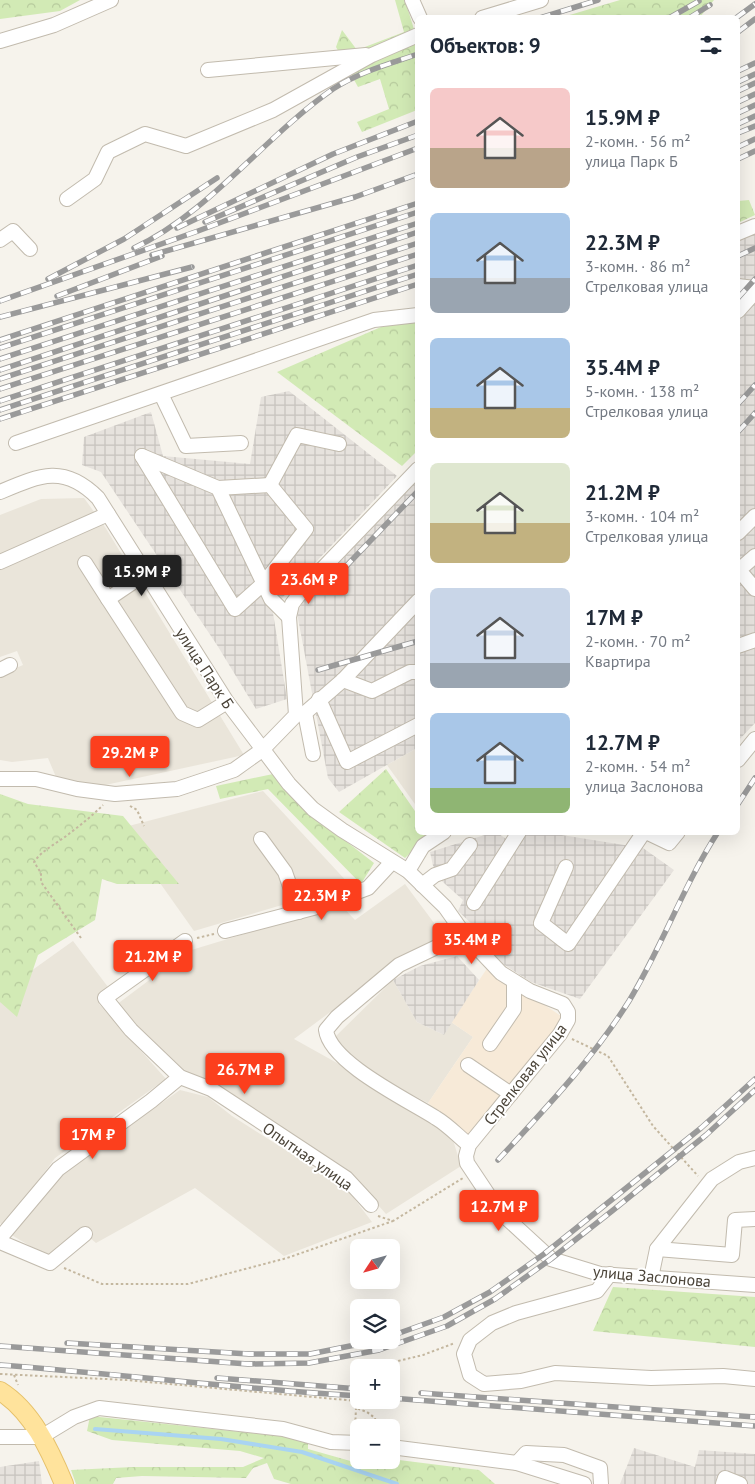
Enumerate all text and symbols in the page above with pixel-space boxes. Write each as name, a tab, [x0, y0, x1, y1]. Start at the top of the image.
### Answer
icon: filters	[697, 31, 725, 59]
text: Объектов: 9	[430, 32, 541, 59]
text: 15.9M ₽	[585, 104, 660, 131]
icon: home	[470, 108, 530, 168]
text: 2-комн. · 56 m²	[585, 131, 691, 151]
text: улица Парк Б	[585, 151, 678, 171]
text: 22.3M ₽	[585, 229, 660, 256]
icon: home	[470, 233, 530, 293]
text: 3-комн. · 86 m²	[585, 256, 691, 276]
text: Стрелковая улица	[585, 276, 709, 296]
text: 35.4M ₽	[585, 354, 660, 381]
icon: home	[470, 358, 530, 418]
text: 5-комн. · 138 m²	[585, 381, 699, 401]
text: Стрелковая улица	[585, 401, 709, 421]
text: 21.2M ₽	[585, 479, 660, 506]
icon: home	[470, 483, 530, 543]
text: 3-комн. · 104 m²	[585, 506, 699, 526]
text: Стрелковая улица	[585, 526, 709, 546]
pin: 15.9M ₽	[96, 554, 188, 597]
text: 15.9M ₽	[113, 561, 171, 581]
pin: 23.6M ₽	[263, 562, 355, 605]
text: 23.6M ₽	[280, 569, 338, 589]
text: 17M ₽	[585, 604, 643, 631]
icon: home	[470, 608, 530, 668]
street label: улица Парк Б	[171, 624, 239, 713]
text: 2-комн. · 70 m²	[585, 631, 691, 651]
text: Квартира	[585, 651, 651, 671]
text: 12.7M ₽	[585, 729, 660, 756]
icon: home	[470, 733, 530, 793]
pin: 29.2M ₽	[84, 736, 176, 778]
text: 29.2M ₽	[101, 742, 159, 762]
text: 2-комн. · 54 m²	[585, 756, 691, 776]
text: улица Заслонова	[585, 776, 704, 796]
pin: 22.3M ₽	[276, 878, 368, 921]
text: 22.3M ₽	[293, 885, 351, 905]
pin: 35.4M ₽	[426, 922, 518, 965]
text: 35.4M ₽	[443, 929, 501, 949]
pin: 21.2M ₽	[107, 940, 199, 982]
text: 21.2M ₽	[124, 946, 182, 966]
street label: Стрелковая улица	[479, 1019, 571, 1129]
pin: 26.7M ₽	[199, 1052, 291, 1095]
text: 26.7M ₽	[216, 1059, 274, 1079]
pin: 17M ₽	[58, 1118, 128, 1160]
street label: Опытная улица	[259, 1118, 357, 1194]
text: 17M ₽	[71, 1124, 115, 1144]
pin: 12.7M ₽	[453, 1190, 545, 1232]
text: 12.7M ₽	[470, 1196, 528, 1216]
north arrow	[350, 1239, 400, 1289]
map controls	[350, 1239, 400, 1469]
street label: улица Заслонова	[592, 1261, 712, 1291]
button: layers	[350, 1299, 400, 1349]
button: +	[350, 1359, 400, 1409]
button: −	[350, 1419, 400, 1469]

